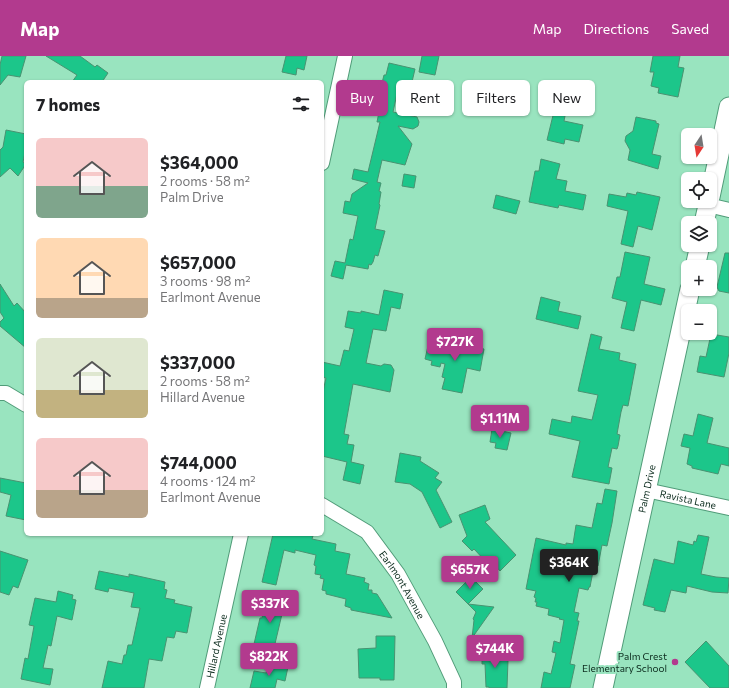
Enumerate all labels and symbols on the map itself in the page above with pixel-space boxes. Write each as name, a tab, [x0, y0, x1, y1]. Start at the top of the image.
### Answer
north arrow	[681, 128, 717, 164]
pin: $727K	[427, 328, 483, 362]
pin: $1.11M	[467, 405, 533, 439]
street label: Palm Drive	[635, 464, 658, 514]
street label: Ravista Lane	[659, 487, 717, 511]
street label: Earlmont Avenue	[377, 548, 427, 621]
pin: $364K	[541, 549, 597, 583]
pin: $657K	[442, 556, 498, 590]
pin: $337K	[242, 590, 298, 624]
street label: Hillard Avenue	[203, 613, 229, 679]
pin: $744K	[467, 635, 523, 669]
pin: $822K	[241, 643, 297, 677]
place label: Palm Crest Elementary School	[582, 650, 667, 674]
marker: Palm Crest Elementary School	[670, 657, 680, 667]

